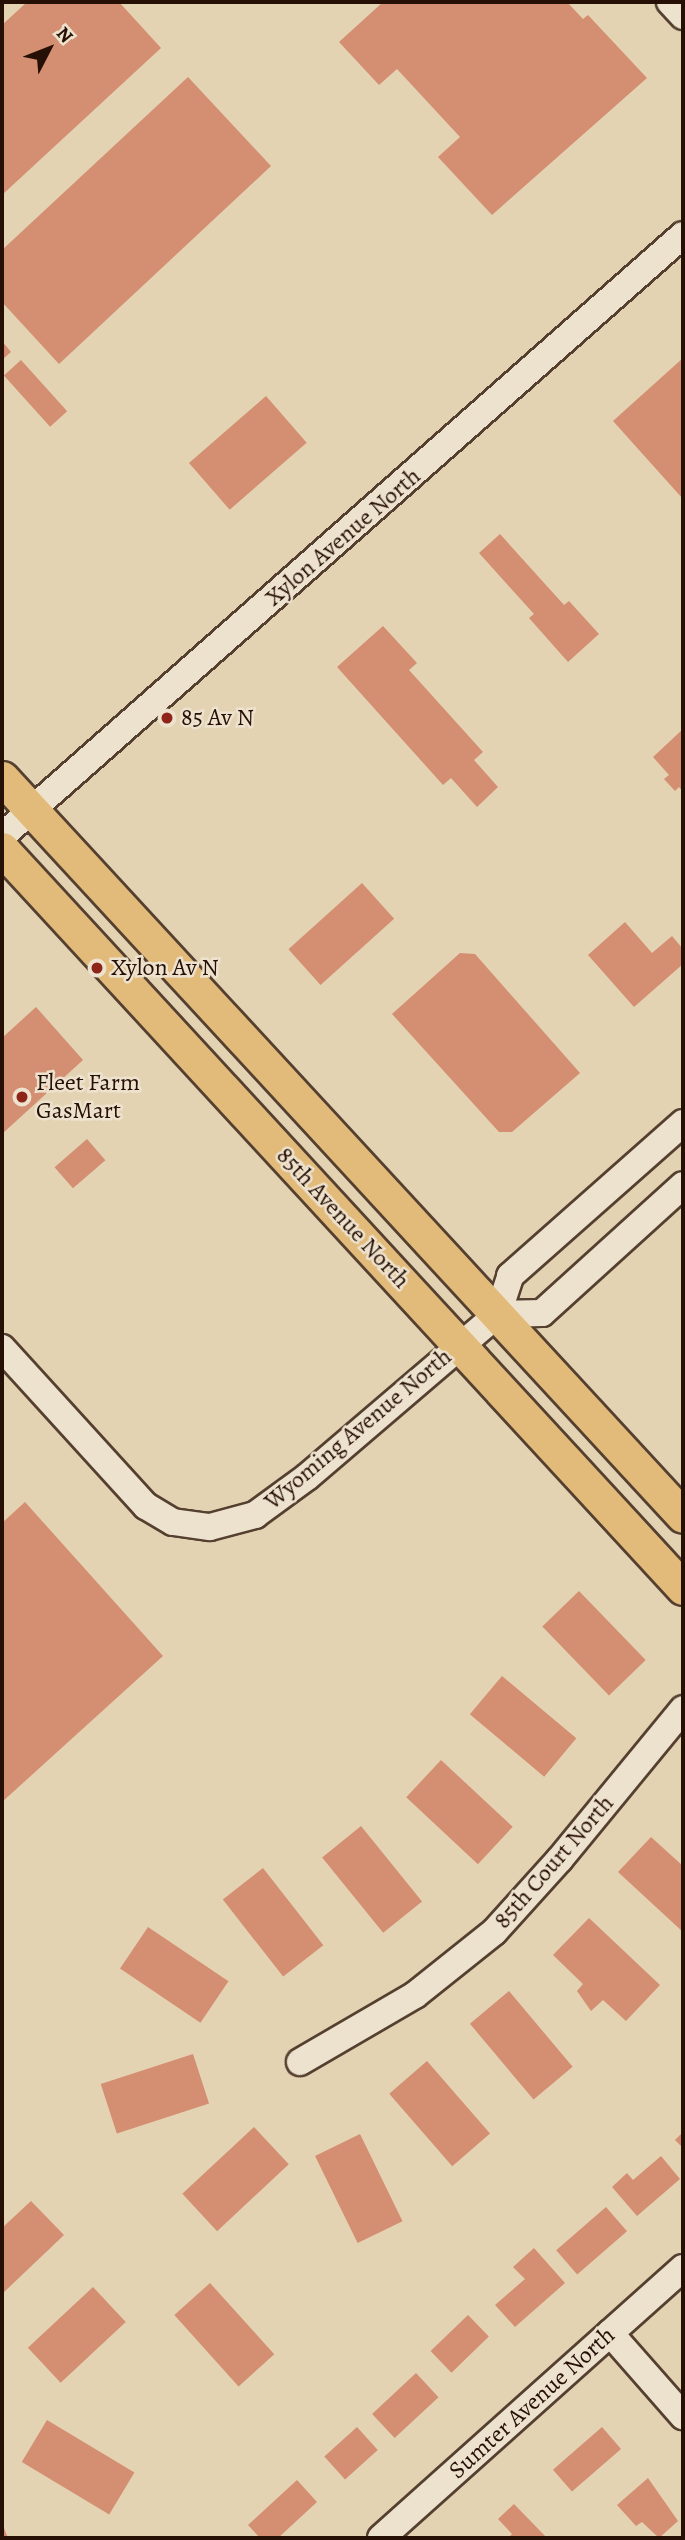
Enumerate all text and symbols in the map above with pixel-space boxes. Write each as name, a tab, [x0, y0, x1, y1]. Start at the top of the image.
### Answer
north arrow	[14, 14, 84, 84]
text: N	[50, 21, 79, 49]
street label: Xylon Avenue North	[259, 462, 427, 612]
place label: 85 Av N	[181, 704, 254, 732]
marker: 85 Av N	[159, 710, 175, 726]
place label: Xylon Av N	[111, 954, 219, 982]
marker: Xylon Av N	[89, 960, 105, 976]
place label: Fleet Farm GasMart	[36, 1069, 140, 1125]
marker: Fleet Farm GasMart	[14, 1089, 30, 1105]
street label: 85th Avenue North	[270, 1142, 416, 1294]
street label: Wyoming Avenue North	[259, 1342, 457, 1516]
street label: 85th Court North	[488, 1789, 620, 1935]
street label: Sumter Avenue North	[443, 2321, 621, 2485]

